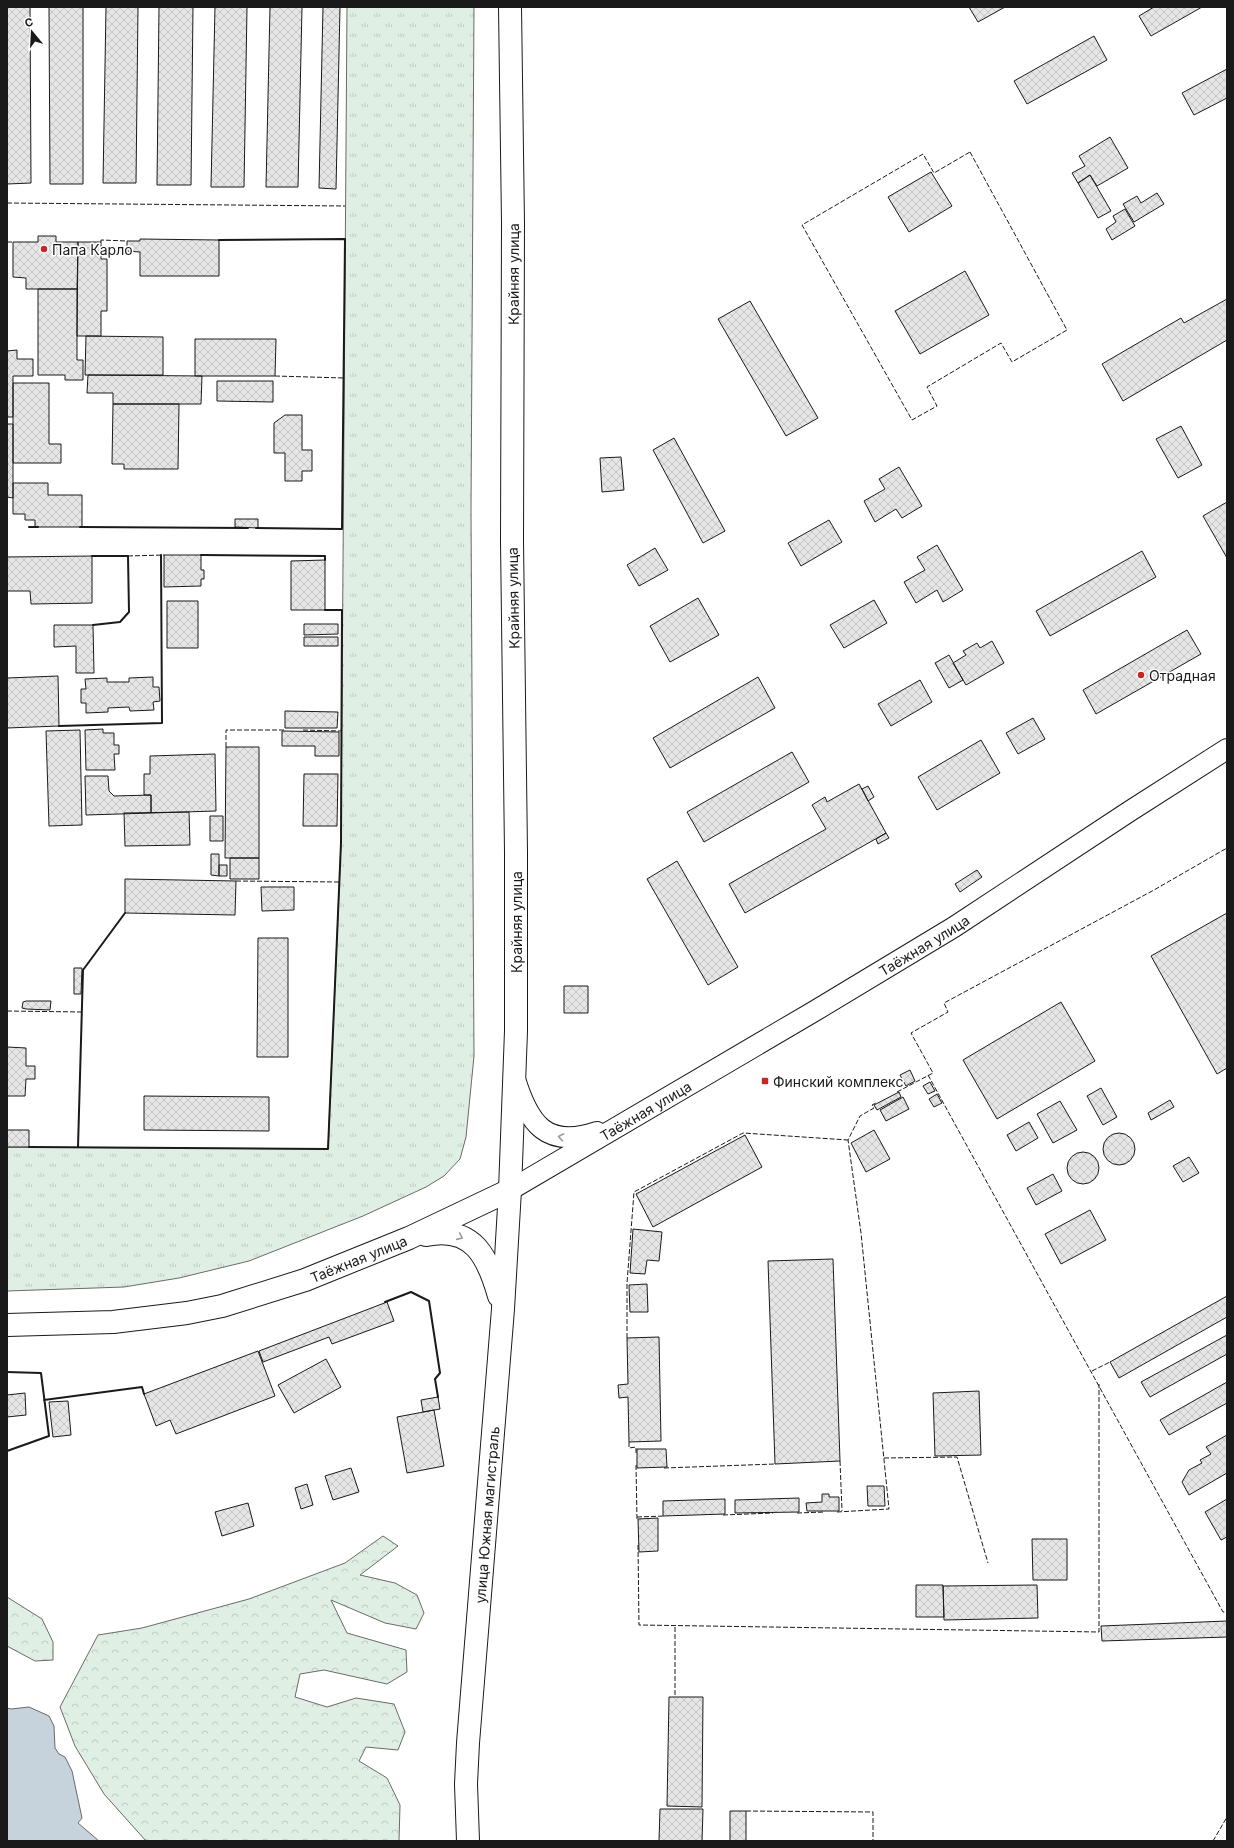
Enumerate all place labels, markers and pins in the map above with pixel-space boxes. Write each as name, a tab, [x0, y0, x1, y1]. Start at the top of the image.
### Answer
place label: Папа Карло	[52, 241, 133, 258]
marker: Папа Карло	[39, 244, 49, 254]
place label: Отрадная	[1149, 667, 1216, 684]
marker: Отрадная	[1136, 670, 1146, 680]
place label: Финский комплекс	[773, 1073, 903, 1090]
marker: Финский комплекс	[760, 1076, 770, 1086]

